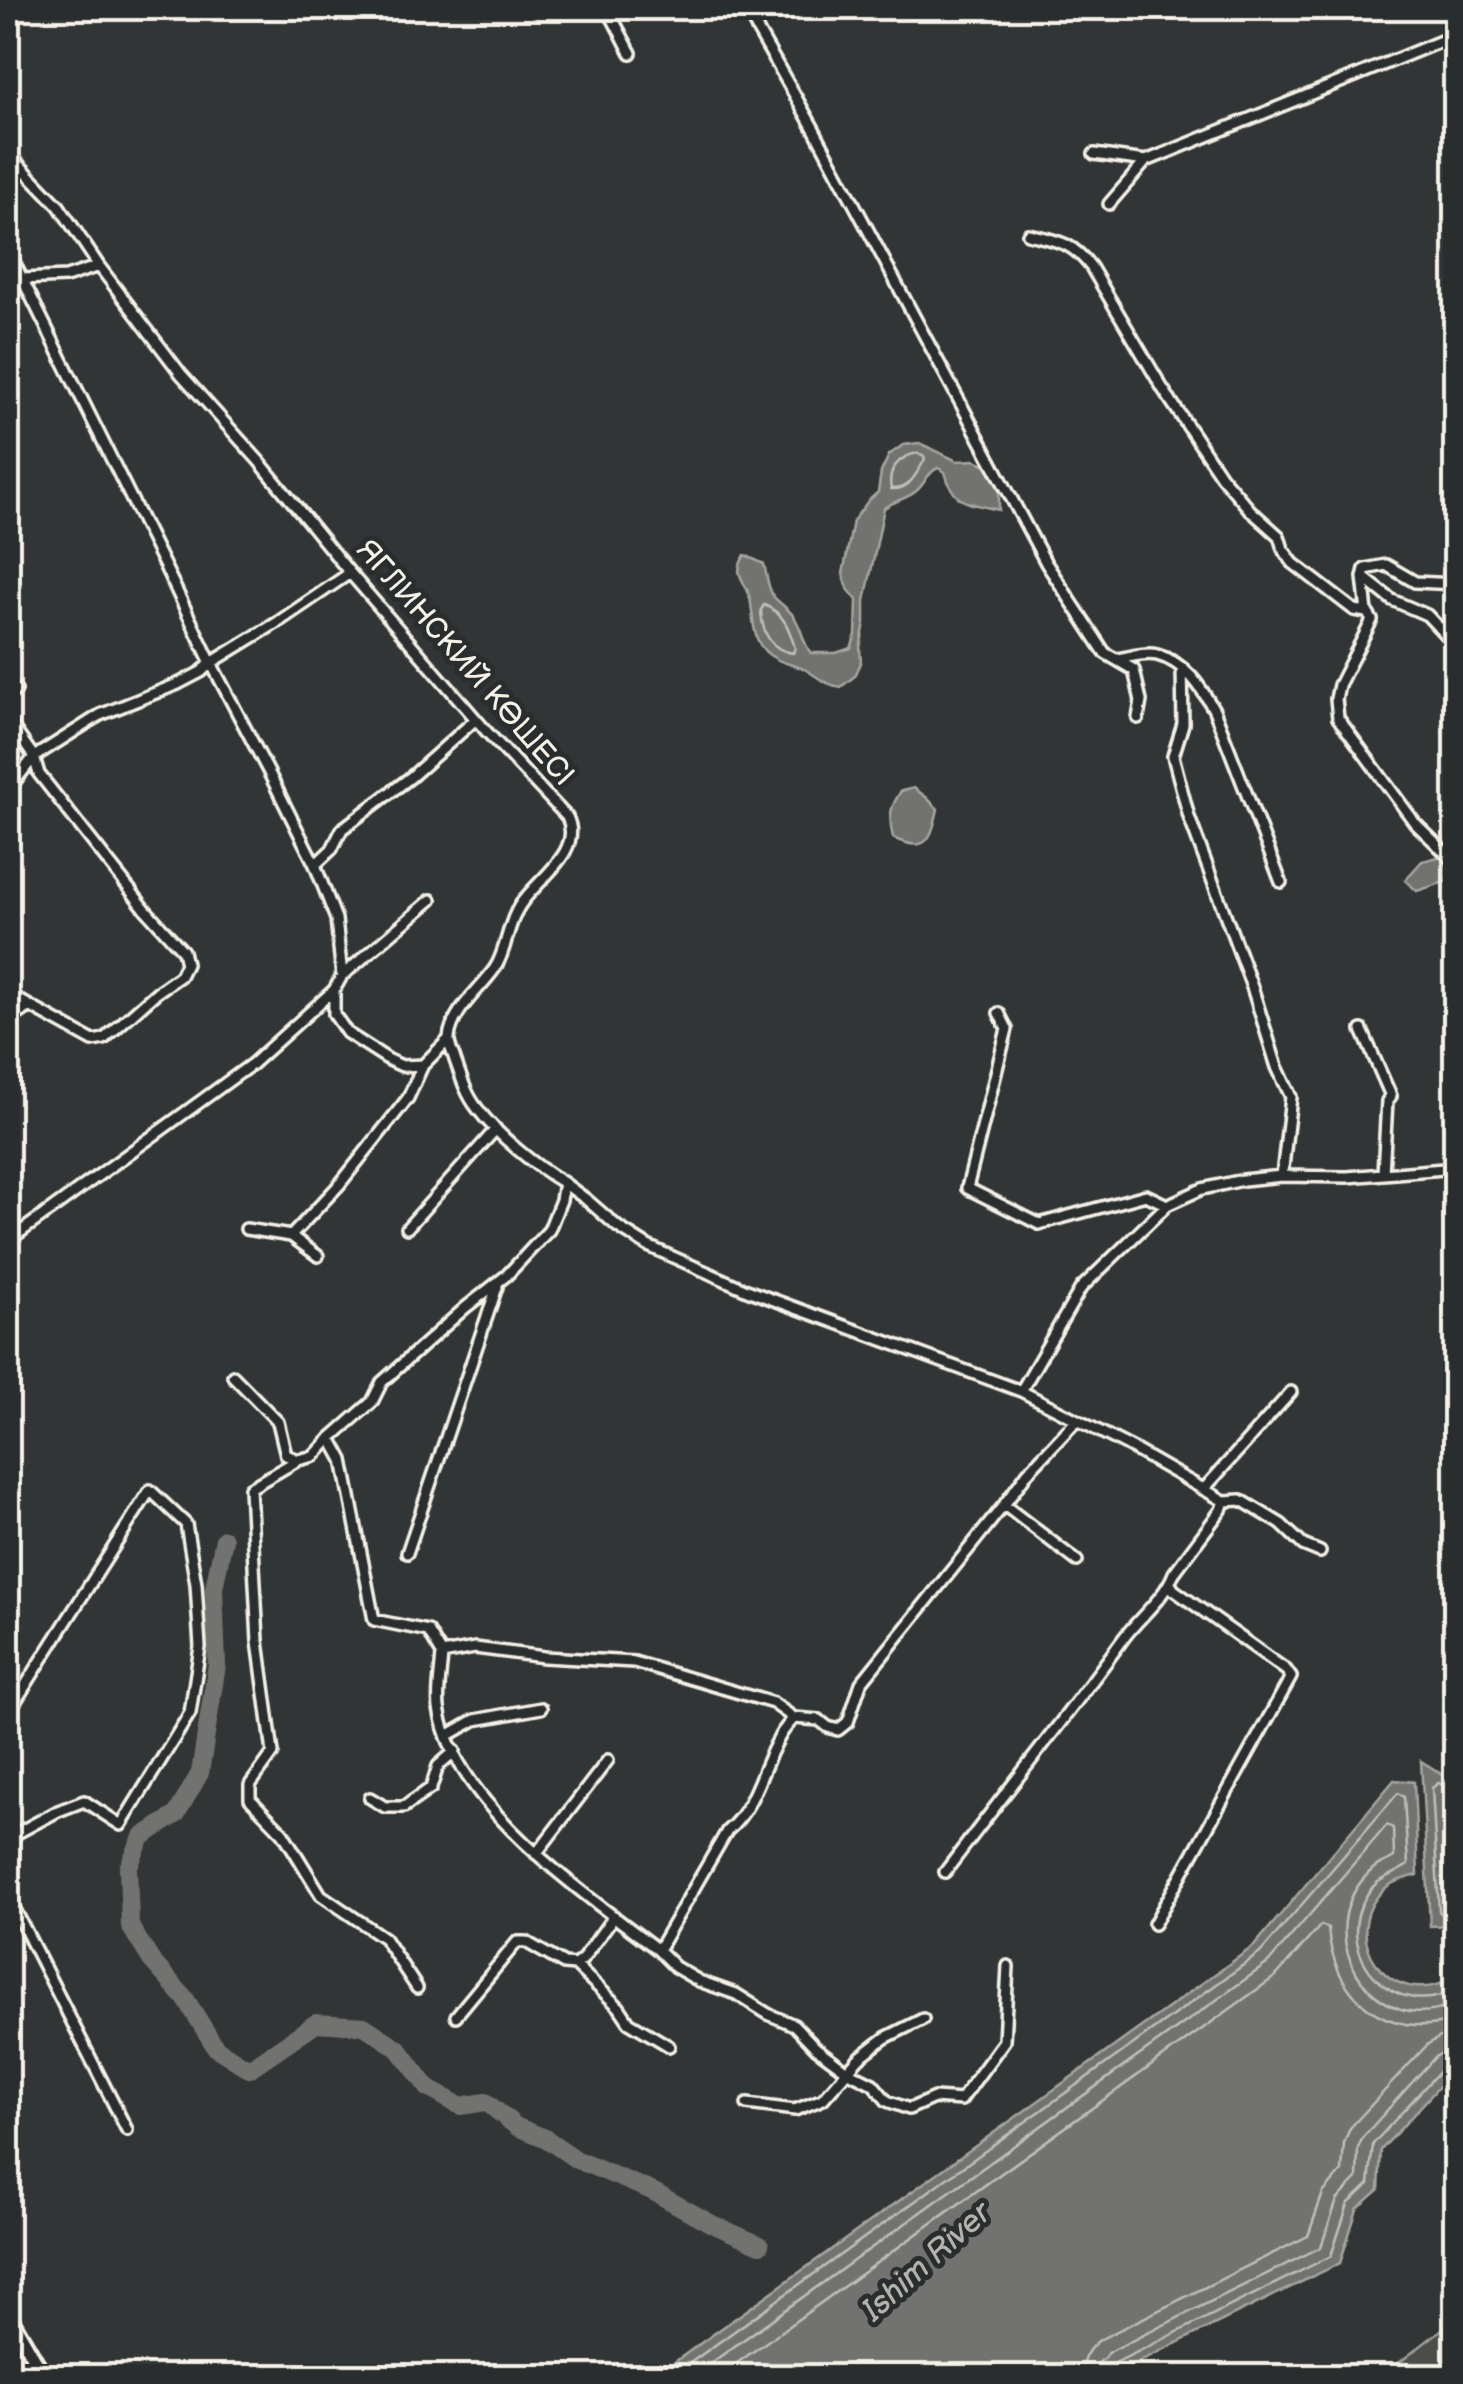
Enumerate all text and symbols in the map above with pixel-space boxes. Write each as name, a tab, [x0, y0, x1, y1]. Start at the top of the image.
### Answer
street label: ЯГЛИНСКИЙ КӨШЕСІ	[348, 533, 582, 793]
water label: Ishim River	[854, 2193, 1001, 2331]

